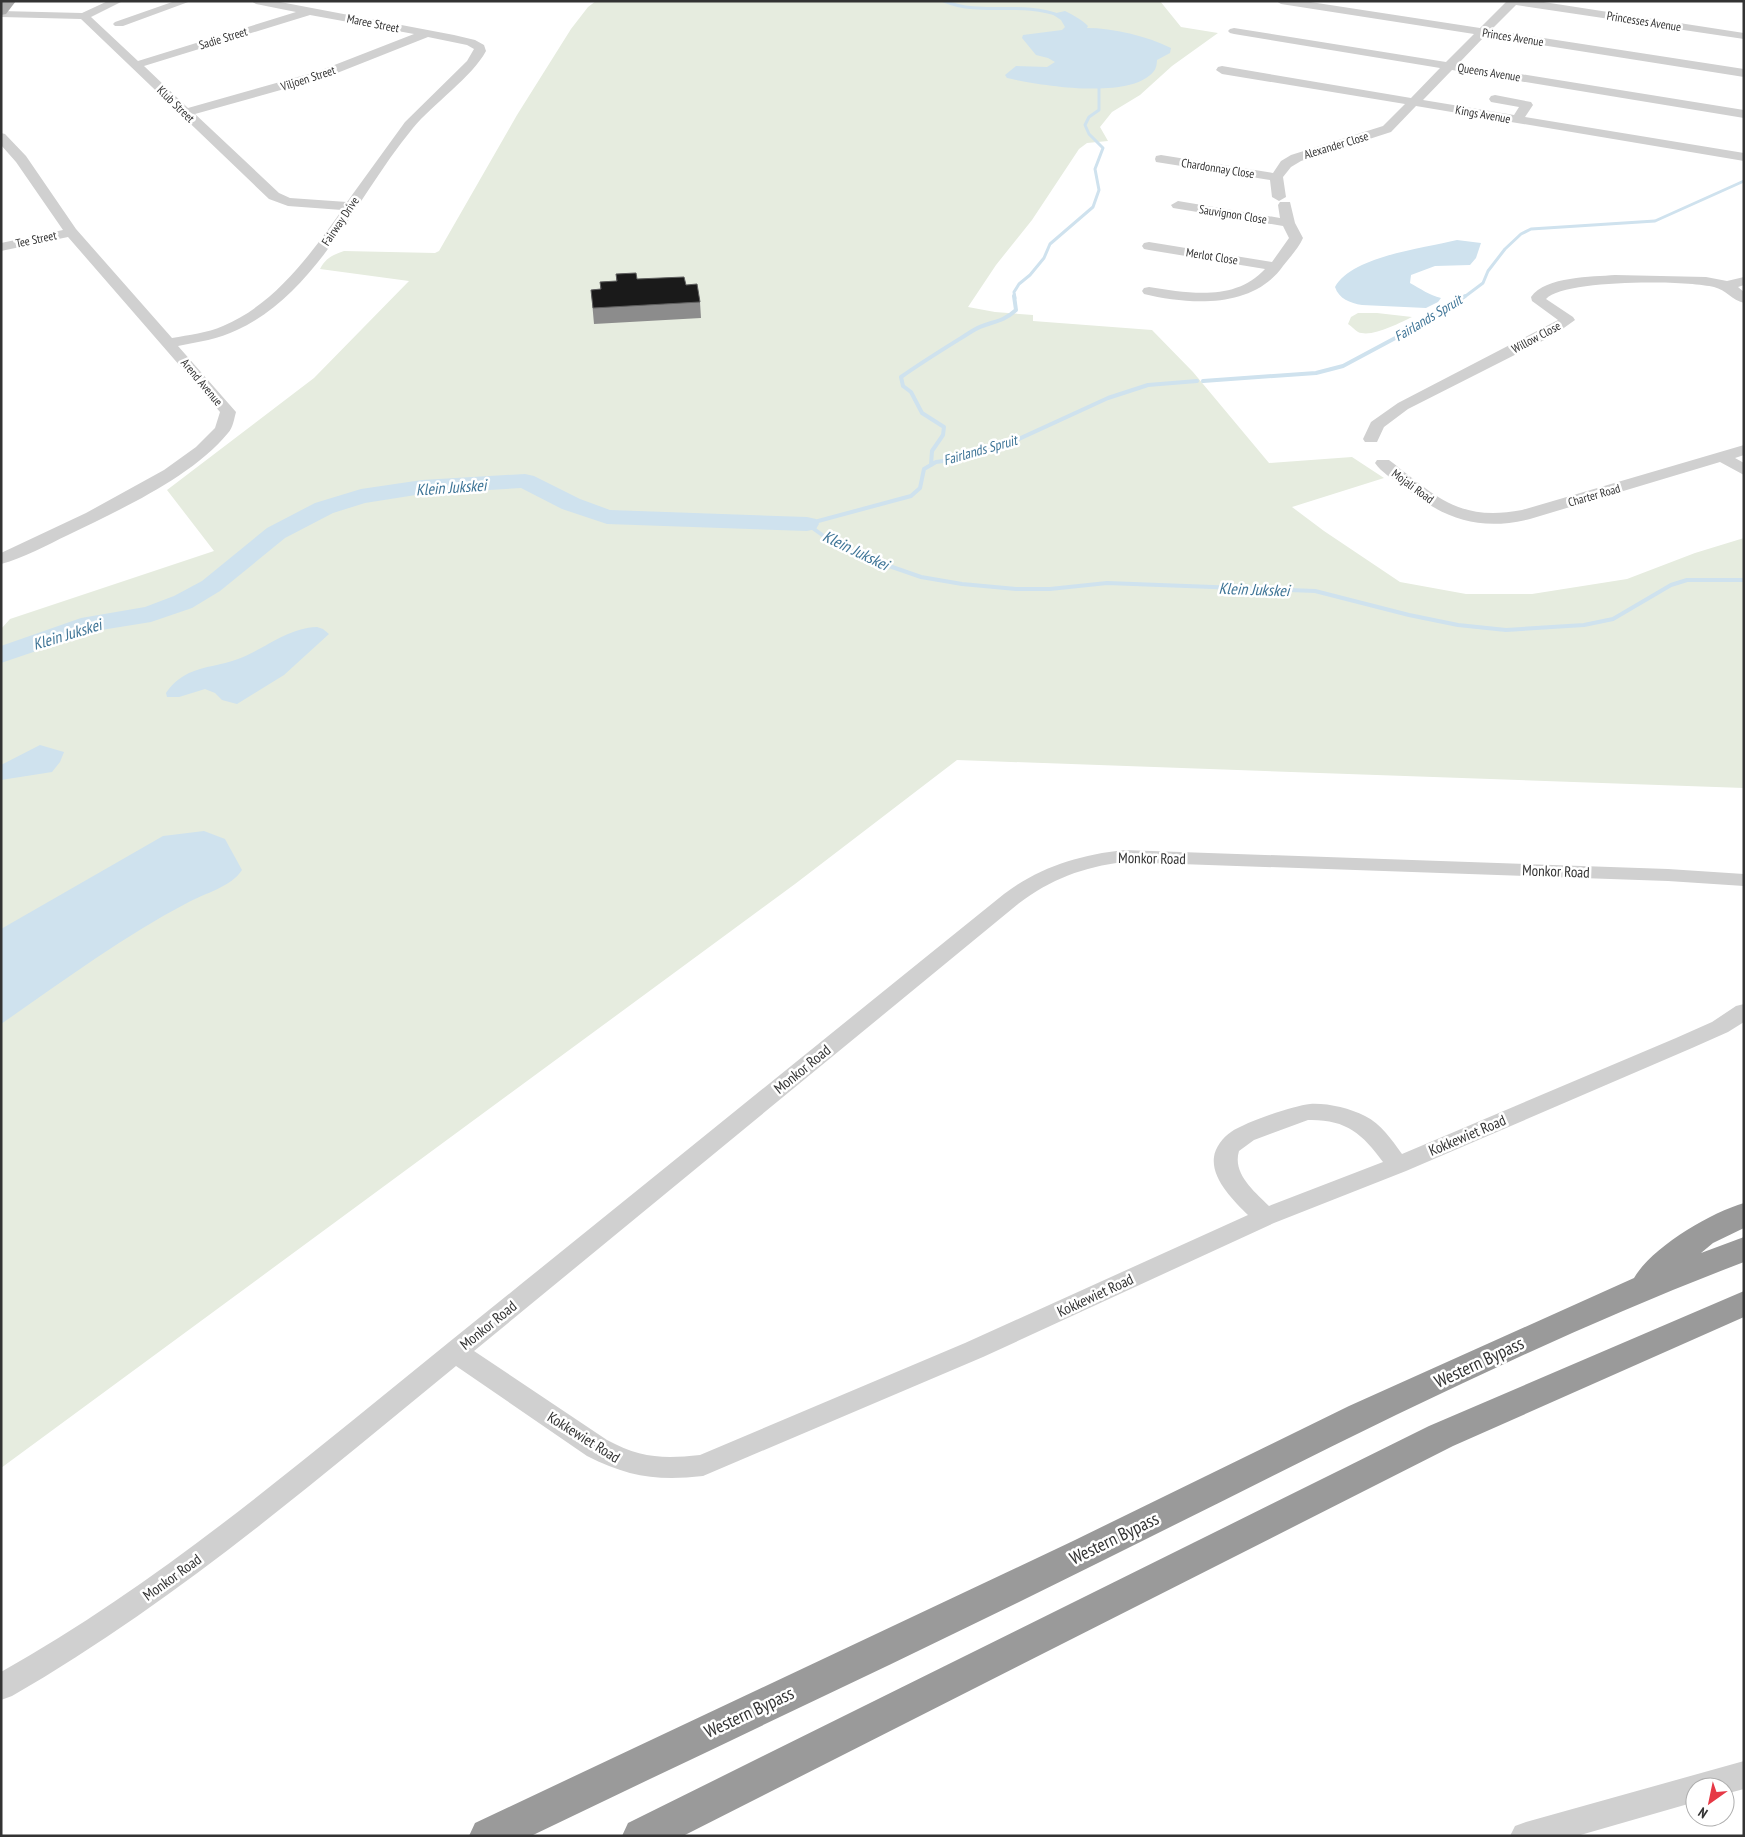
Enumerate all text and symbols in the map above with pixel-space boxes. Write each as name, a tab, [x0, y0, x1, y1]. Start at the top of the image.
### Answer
street label: Princesses Avenue	[1606, 8, 1682, 34]
street label: Maree Street	[346, 11, 401, 36]
street label: Sadie Street	[197, 23, 250, 52]
street label: Princes Avenue	[1481, 25, 1545, 49]
street label: Queens Avenue	[1456, 60, 1522, 84]
street label: Viljoen Street	[278, 62, 338, 94]
street label: Klub Street	[154, 82, 198, 126]
street label: Kings Avenue	[1454, 102, 1512, 126]
street label: Alexander Close	[1302, 128, 1370, 162]
street label: Chardonnay Close	[1180, 155, 1256, 181]
street label: Fairway Drive	[318, 194, 362, 248]
street label: Sauvignon Close	[1198, 201, 1268, 227]
street label: Tee Street	[14, 227, 58, 251]
street label: Merlot Close	[1185, 245, 1239, 267]
water label: Fairlands Spruit	[1391, 290, 1467, 345]
street label: Willow Close	[1509, 318, 1563, 356]
street label: Arend Avenue	[178, 355, 226, 409]
water label: Fairlands Spruit	[941, 430, 1021, 469]
street label: Mojali Road	[1389, 466, 1437, 506]
water label: Klein Jukskei	[415, 474, 489, 499]
street label: Charter Road	[1566, 480, 1622, 510]
water label: Klein Jukskei	[820, 526, 894, 576]
water label: Klein Jukskei	[1218, 578, 1292, 600]
water label: Klein Jukskei	[30, 613, 106, 654]
street label: Monkor Road	[1118, 848, 1186, 868]
street label: Monkor Road	[1522, 860, 1590, 882]
street label: Monkor Road	[770, 1040, 834, 1098]
street label: Kokkewiet Road	[1426, 1110, 1508, 1160]
street label: Kokkewiet Road	[1054, 1269, 1136, 1321]
street label: Monkor Road	[456, 1296, 520, 1354]
street label: Western Bypass	[1430, 1331, 1528, 1393]
street label: Kokkewiet Road	[544, 1407, 624, 1467]
street label: Western Bypass	[1066, 1507, 1162, 1569]
street label: Monkor Road	[139, 1549, 205, 1605]
street label: Western Bypass	[700, 1681, 798, 1743]
north arrow	[1685, 1777, 1735, 1827]
text: N	[1695, 1803, 1711, 1823]

